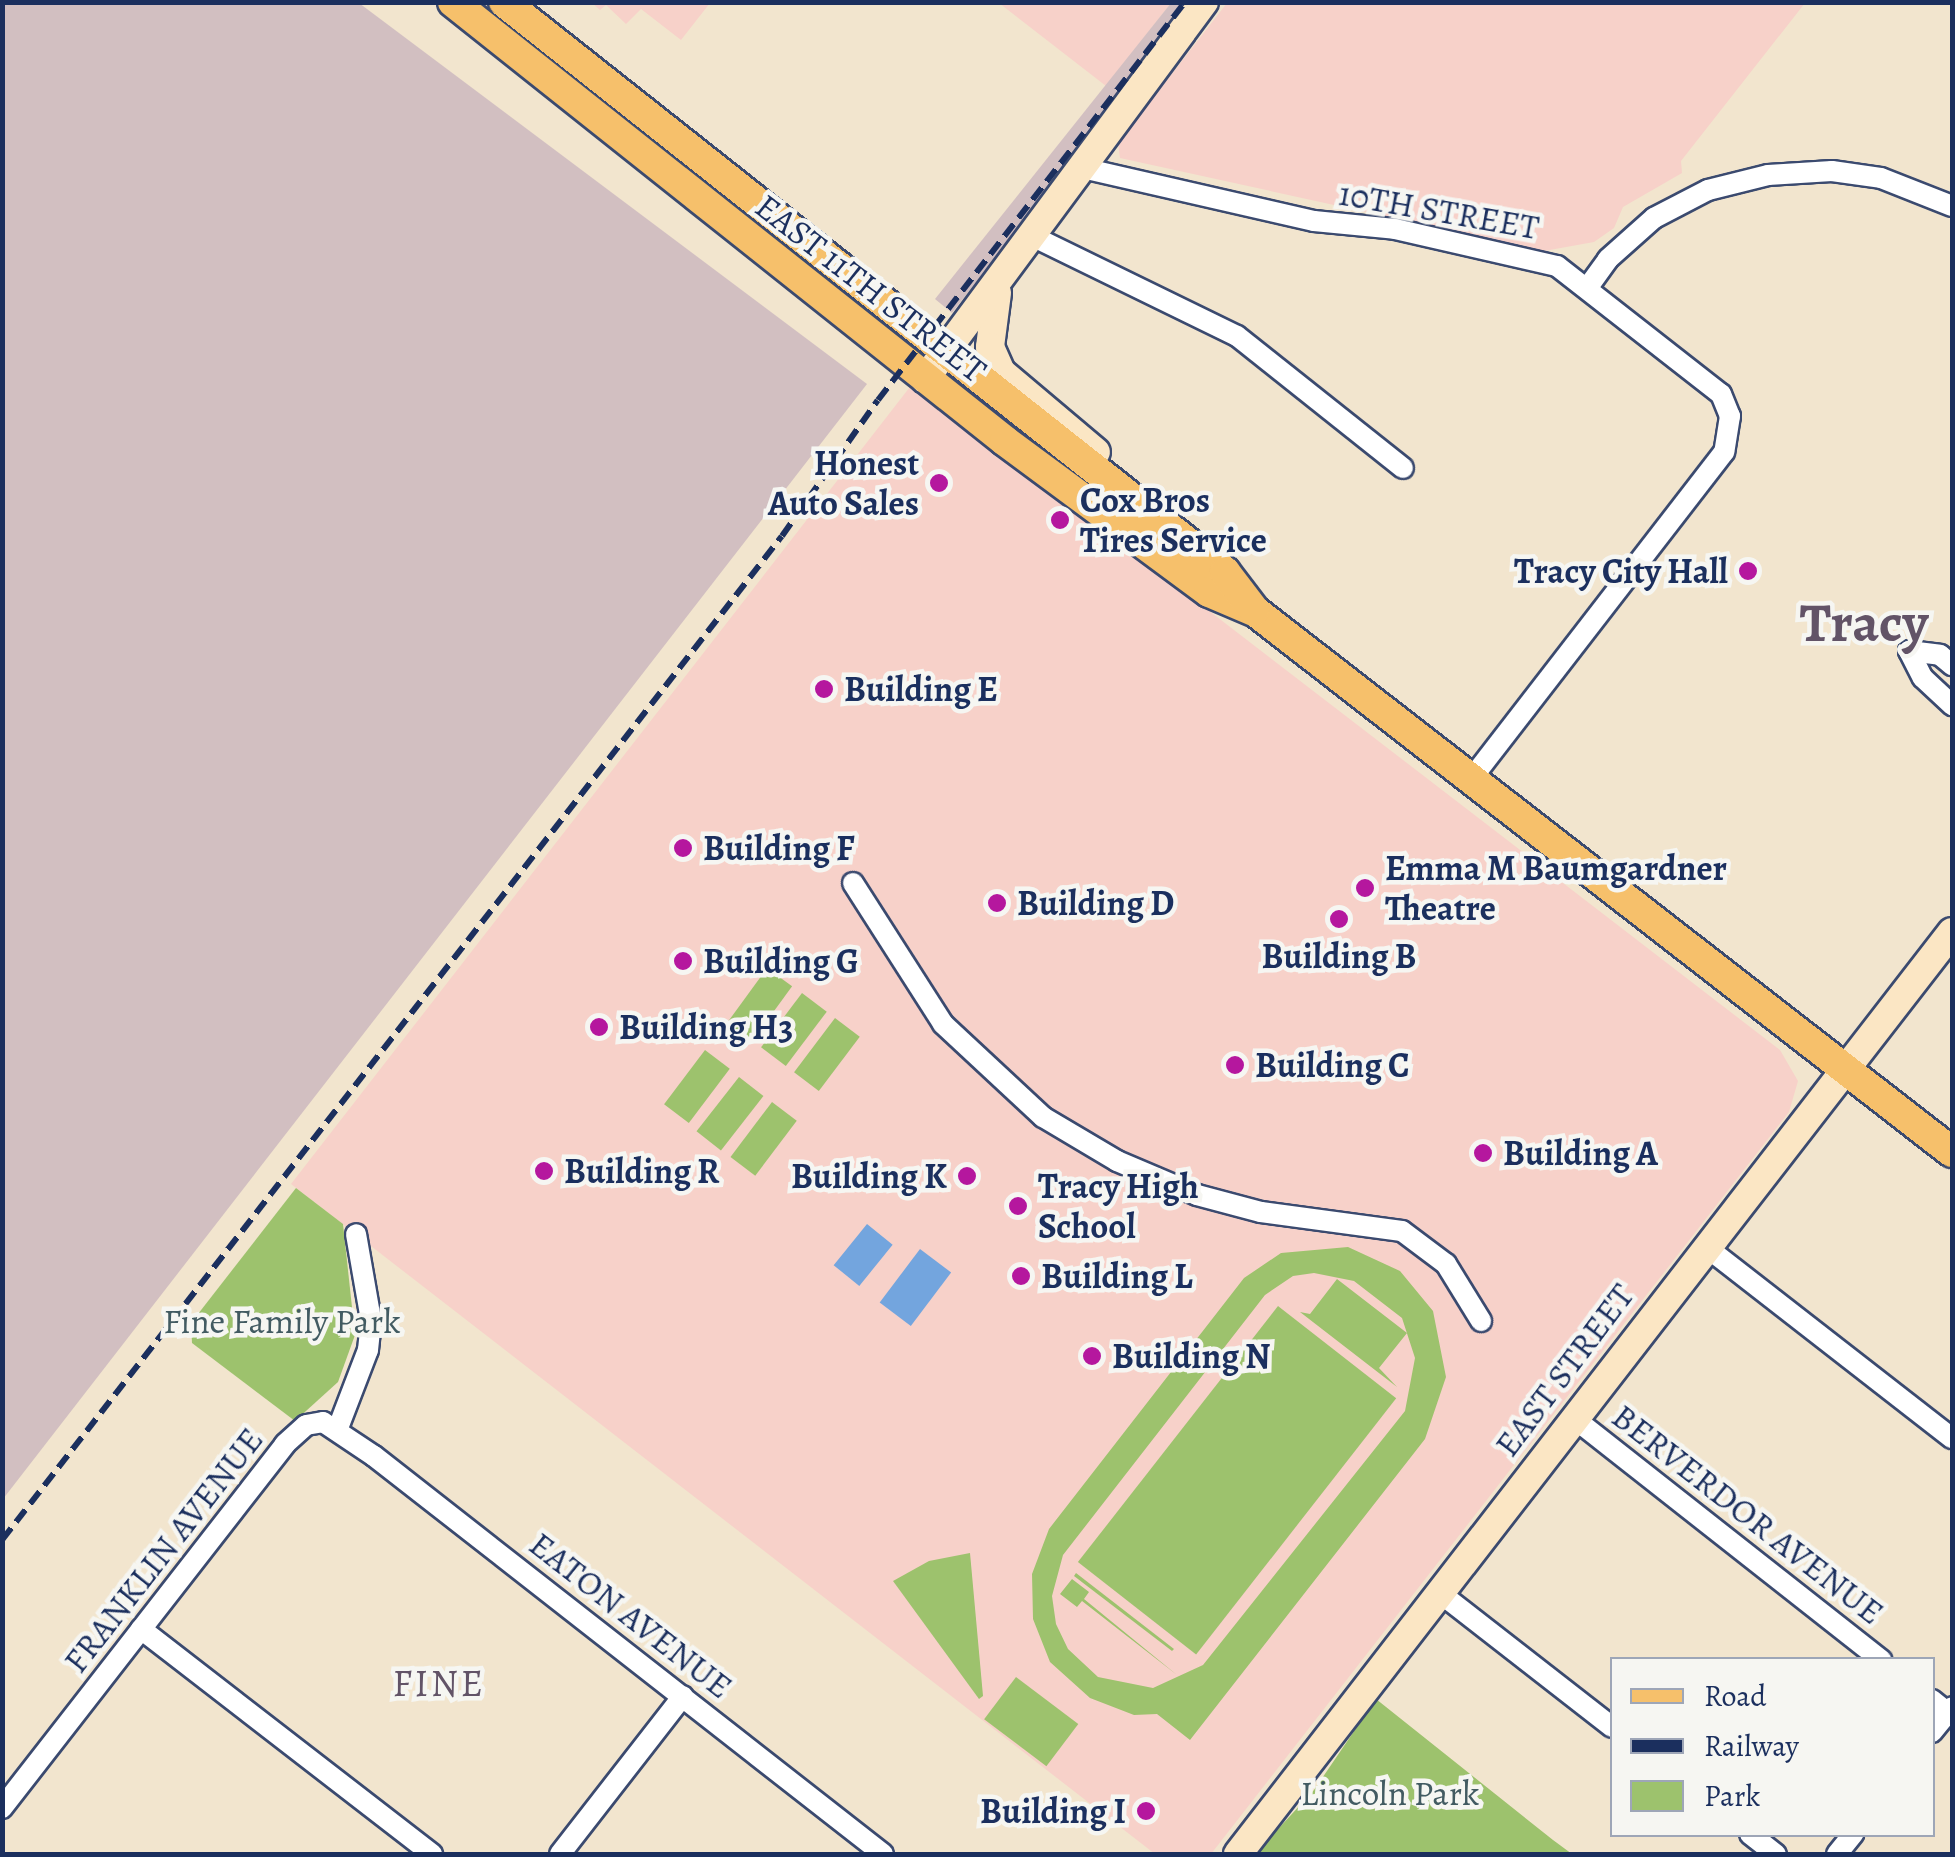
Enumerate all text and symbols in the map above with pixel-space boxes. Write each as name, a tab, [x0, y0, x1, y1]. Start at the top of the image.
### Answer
street label: 10TH STREET	[1336, 172, 1542, 248]
street label: EAST 11TH STREET	[747, 185, 995, 391]
place label: Honest Auto Sales	[768, 442, 919, 524]
marker: Honest Auto Sales	[928, 472, 950, 494]
place label: Cox Bros Tires Service	[1080, 479, 1267, 561]
marker: Cox Bros Tires Service	[1049, 509, 1071, 531]
place label: Tracy City Hall	[1514, 550, 1728, 592]
marker: Tracy City Hall	[1737, 560, 1759, 582]
district label: Tracy	[1800, 590, 1928, 656]
place label: Building E	[844, 668, 998, 710]
marker: Building E	[813, 678, 835, 700]
place label: Building F	[703, 827, 855, 869]
marker: Building F	[672, 837, 694, 859]
place label: Emma M Baumgardner Theatre	[1385, 847, 1727, 929]
marker: Emma M Baumgardner Theatre	[1354, 877, 1376, 899]
place label: Building D	[1017, 882, 1174, 924]
marker: Building D	[986, 892, 1008, 914]
marker: Building B	[1328, 908, 1350, 930]
place label: Building B	[1261, 935, 1417, 977]
place label: Building G	[703, 940, 859, 982]
marker: Building G	[672, 950, 694, 972]
place label: Building H3	[619, 1006, 793, 1048]
marker: Building H3	[588, 1016, 610, 1038]
place label: Building C	[1255, 1044, 1410, 1086]
marker: Building C	[1224, 1054, 1246, 1076]
place label: Building A	[1503, 1132, 1658, 1174]
marker: Building A	[1472, 1142, 1494, 1164]
place label: Building R	[564, 1150, 720, 1192]
place label: Building K	[791, 1155, 947, 1197]
marker: Building R	[533, 1160, 555, 1182]
marker: Building K	[956, 1165, 978, 1187]
place label: Tracy High School	[1038, 1165, 1199, 1247]
marker: Tracy High School	[1007, 1195, 1029, 1217]
place label: Building L	[1041, 1255, 1193, 1297]
marker: Building L	[1010, 1265, 1032, 1287]
street label: EAST STREET	[1485, 1275, 1643, 1465]
park label: Fine Family Park	[163, 1300, 401, 1342]
place label: Building N	[1112, 1335, 1271, 1377]
marker: Building N	[1081, 1345, 1103, 1367]
street label: BERVERDOR AVENUE	[1604, 1395, 1892, 1633]
street label: FRANKLIN AVENUE	[54, 1419, 272, 1681]
street label: EATON AVENUE	[521, 1523, 741, 1707]
legend	[1610, 1657, 1935, 1837]
district label: FINE	[393, 1661, 485, 1707]
text: Road	[1704, 1676, 1766, 1716]
text: Railway	[1704, 1726, 1799, 1766]
park label: Lincoln Park	[1301, 1772, 1479, 1814]
text: Park	[1704, 1776, 1760, 1816]
place label: Building I	[980, 1790, 1126, 1832]
marker: Building I	[1135, 1800, 1157, 1822]

